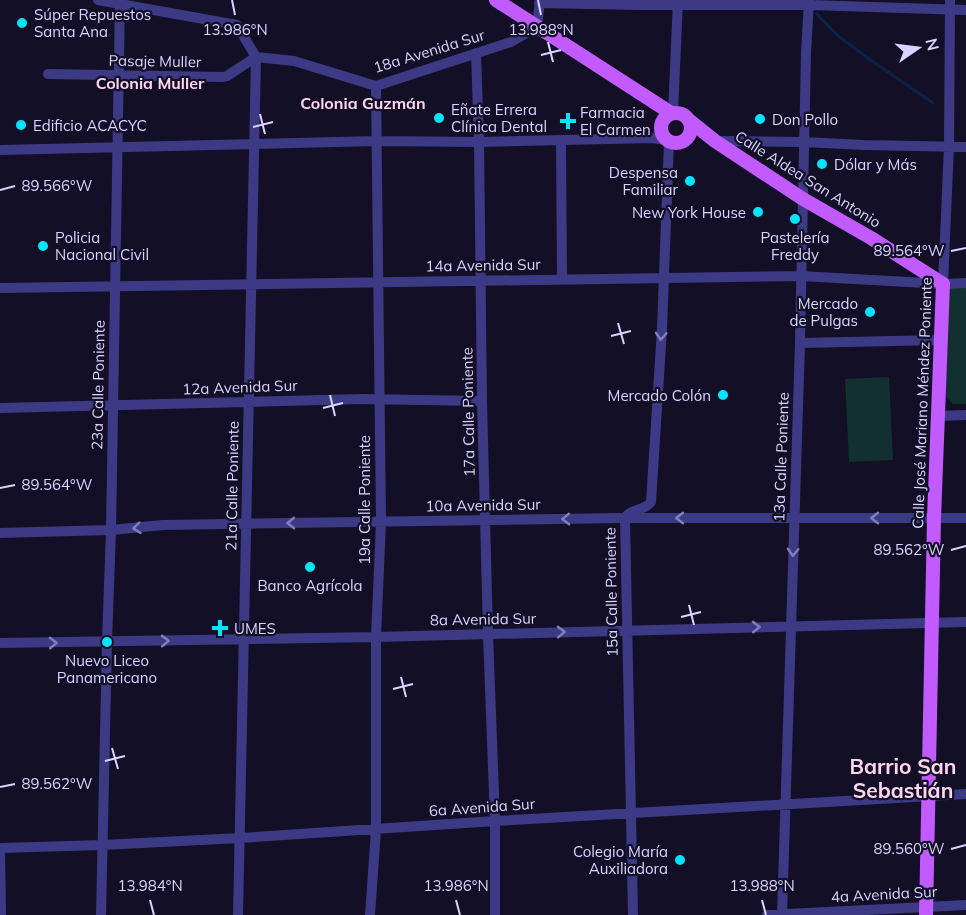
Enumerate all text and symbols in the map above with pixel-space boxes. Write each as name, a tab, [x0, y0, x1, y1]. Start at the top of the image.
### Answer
place label: Súper Repuestos Santa Ana	[34, 5, 151, 41]
marker: Súper Repuestos Santa Ana	[15, 16, 29, 30]
north arrow	[888, 18, 948, 78]
text: 13.986°N	[202, 20, 268, 39]
text: 13.988°N	[508, 20, 574, 39]
street label: 18a Avenida Sur	[371, 25, 487, 77]
text: N	[921, 36, 944, 53]
street label: Pasaje Muller	[108, 51, 202, 71]
district label: Colonia Muller	[96, 73, 205, 93]
district label: Colonia Guzmán	[300, 93, 426, 113]
place label: Eñate Errera Clínica Dental	[451, 100, 547, 136]
place label: Farmacia El Carmen	[580, 103, 651, 139]
place label: Don Pollo	[772, 110, 838, 129]
marker: Eñate Errera Clínica Dental	[432, 111, 446, 125]
marker: Don Pollo	[753, 112, 767, 126]
marker: Farmacia El Carmen	[561, 114, 575, 128]
place label: Edificio ACACYC	[33, 116, 147, 135]
marker: Edificio ACACYC	[14, 118, 28, 132]
street label: Calle Aldea San Antonio	[732, 126, 884, 232]
place label: Dólar y Más	[834, 155, 917, 174]
marker: Dólar y Más	[815, 157, 829, 171]
place label: Despensa Familiar	[609, 163, 679, 199]
marker: Despensa Familiar	[683, 174, 697, 188]
text: 89.566°W	[22, 176, 93, 195]
place label: New York House	[632, 203, 746, 222]
marker: New York House	[751, 205, 765, 219]
marker: Pastelería Freddy	[788, 212, 802, 226]
place label: Policia Nacional Civil	[55, 228, 149, 264]
place label: Pastelería Freddy	[761, 228, 829, 264]
marker: Policia Nacional Civil	[36, 239, 50, 253]
text: 89.564°W	[874, 241, 945, 260]
street label: 14a Avenida Sur	[425, 254, 541, 276]
street label: Calle José Mariano Méndez Poniente	[908, 277, 936, 529]
place label: Mercado de Pulgas	[790, 294, 858, 330]
marker: Mercado de Pulgas	[863, 305, 877, 319]
street label: 23a Calle Poniente	[87, 320, 109, 450]
one-way arrow	[655, 332, 668, 341]
street label: 17a Calle Poniente	[457, 347, 479, 477]
street label: 12a Avenida Sur	[182, 375, 298, 399]
place label: Mercado Colón	[608, 386, 711, 405]
marker: Mercado Colón	[716, 388, 730, 402]
street label: 13a Calle Poniente	[769, 392, 793, 522]
street label: 21a Calle Poniente	[221, 421, 243, 551]
street label: 19a Calle Poniente	[355, 435, 374, 565]
text: 89.564°W	[22, 475, 93, 494]
street label: 10a Avenida Sur	[425, 494, 541, 516]
one-way arrow	[676, 512, 685, 524]
one-way arrow	[871, 512, 880, 524]
one-way arrow	[562, 513, 571, 525]
one-way arrow	[286, 517, 295, 529]
one-way arrow	[132, 521, 141, 534]
street label: 15a Calle Poniente	[600, 527, 622, 657]
text: 89.562°W	[874, 540, 945, 559]
one-way arrow	[786, 547, 799, 556]
marker: Banco Agrícola	[303, 560, 317, 574]
place label: Banco Agrícola	[257, 576, 363, 595]
street label: 8a Avenida Sur	[430, 609, 537, 629]
marker: UMES	[211, 619, 229, 637]
place label: UMES	[234, 619, 276, 638]
one-way arrow	[751, 621, 760, 633]
one-way arrow	[556, 626, 565, 638]
marker: Nuevo Liceo Panamericano	[100, 635, 114, 649]
one-way arrow	[161, 635, 170, 647]
one-way arrow	[49, 637, 58, 649]
place label: Nuevo Liceo Panamericano	[57, 651, 157, 687]
district label: Barrio San Sebastián	[850, 753, 956, 803]
text: 89.562°W	[22, 774, 93, 793]
street label: 6a Avenida Sur	[428, 794, 536, 820]
text: 89.560°W	[874, 839, 945, 858]
place label: Colegio María Auxiliadora	[573, 842, 668, 878]
marker: Colegio María Auxiliadora	[673, 853, 687, 867]
text: 13.984°N	[117, 876, 183, 895]
text: 13.986°N	[423, 876, 489, 895]
text: 13.988°N	[729, 876, 795, 895]
street label: 4a Avenida Sur	[830, 882, 938, 906]

